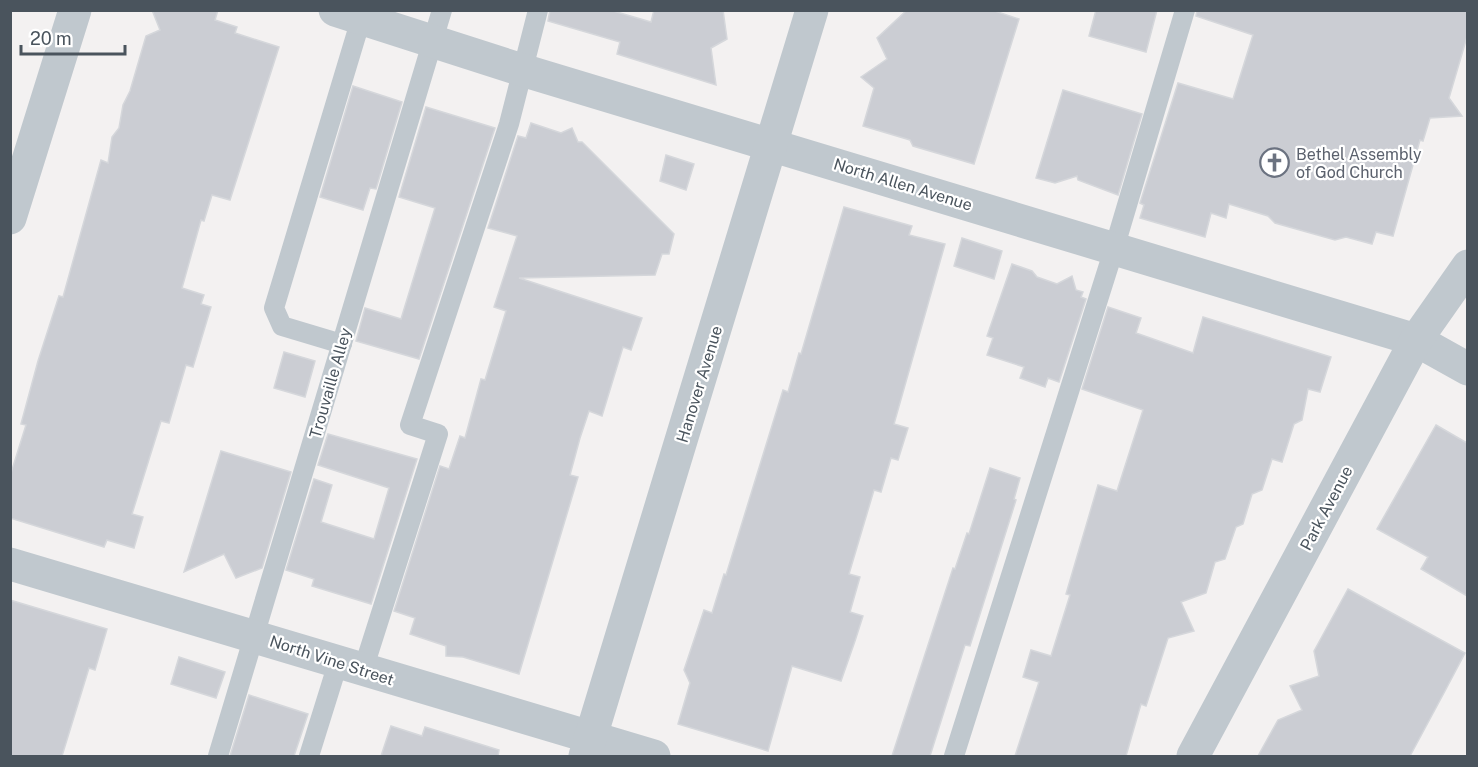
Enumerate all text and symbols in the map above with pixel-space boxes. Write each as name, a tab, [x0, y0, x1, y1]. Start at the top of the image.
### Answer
scale bar	[21, 18, 124, 56]
text: 20 m	[30, 28, 72, 49]
place label: Bethel Assembly of God Church	[1296, 145, 1422, 182]
church icon: Bethel Assembly of God Church	[1259, 147, 1291, 179]
street label: North Allen Avenue	[831, 154, 974, 215]
street label: Hanover Avenue	[673, 323, 726, 445]
street label: Trouvaille Alley	[306, 325, 355, 441]
street label: Park Avenue	[1296, 463, 1357, 554]
street label: North Vine Street	[267, 631, 396, 690]

